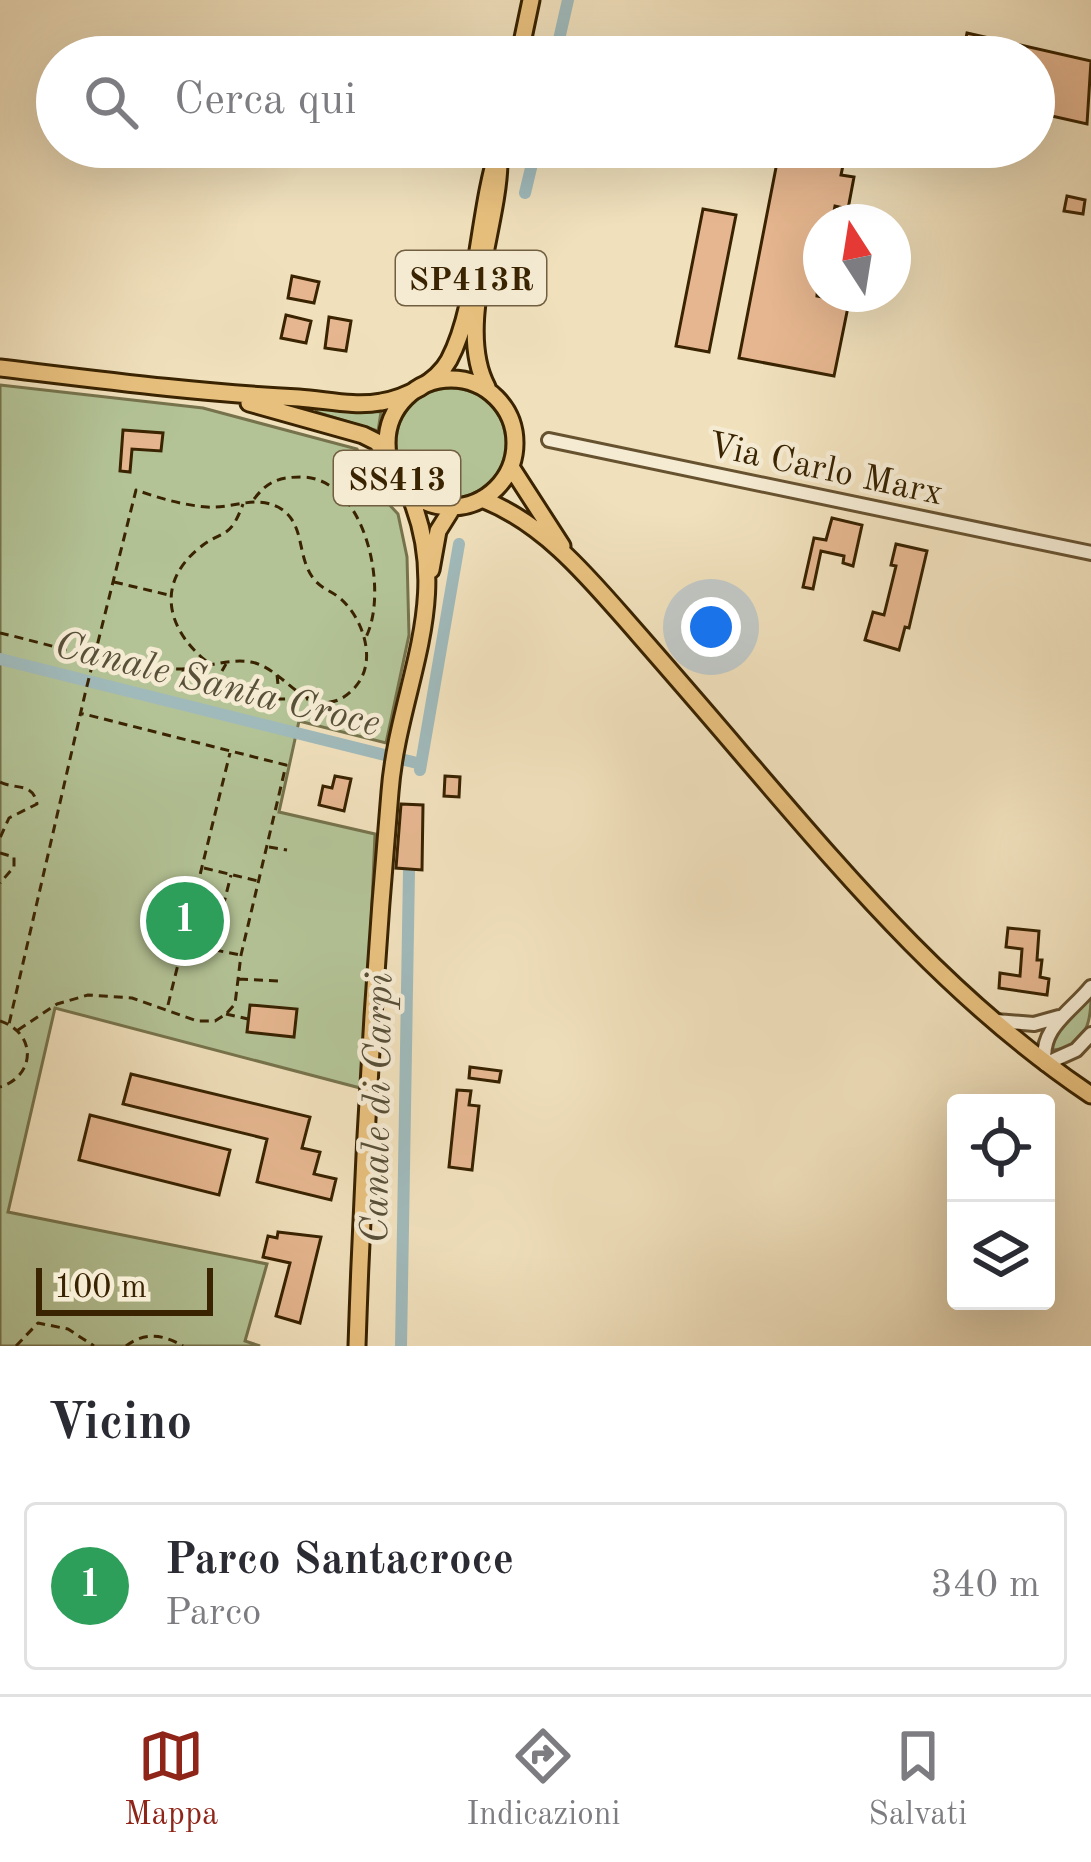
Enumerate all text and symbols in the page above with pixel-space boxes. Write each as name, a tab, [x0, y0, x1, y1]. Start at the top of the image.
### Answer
search box	[36, 36, 1055, 168]
icon: search	[78, 69, 144, 135]
text: Cerca qui	[174, 79, 357, 124]
north arrow	[803, 204, 911, 312]
road number: SP413R	[396, 251, 546, 305]
street label: Via Carlo Marx	[704, 428, 946, 513]
road number: SS413	[334, 451, 460, 505]
your location	[681, 597, 741, 657]
water label: Canale Santa Croce	[51, 626, 384, 745]
pin: 1	[146, 876, 224, 966]
water label: Canale di Carpi	[357, 972, 400, 1244]
map controls	[947, 1094, 1055, 1310]
button: locate	[947, 1094, 1055, 1202]
button: layers	[947, 1202, 1055, 1310]
scale bar	[36, 1262, 213, 1315]
text: 100 m	[54, 1272, 147, 1305]
text: Vicino	[48, 1399, 192, 1450]
text: Parco Santacroce	[165, 1539, 514, 1584]
text: 1	[79, 1566, 101, 1605]
text: 340 m	[930, 1566, 1040, 1605]
text: Parco	[165, 1594, 261, 1633]
tab: Mappa	[124, 1723, 218, 1836]
tab: Indicazioni	[466, 1723, 620, 1836]
tab: Salvati	[868, 1723, 967, 1836]

